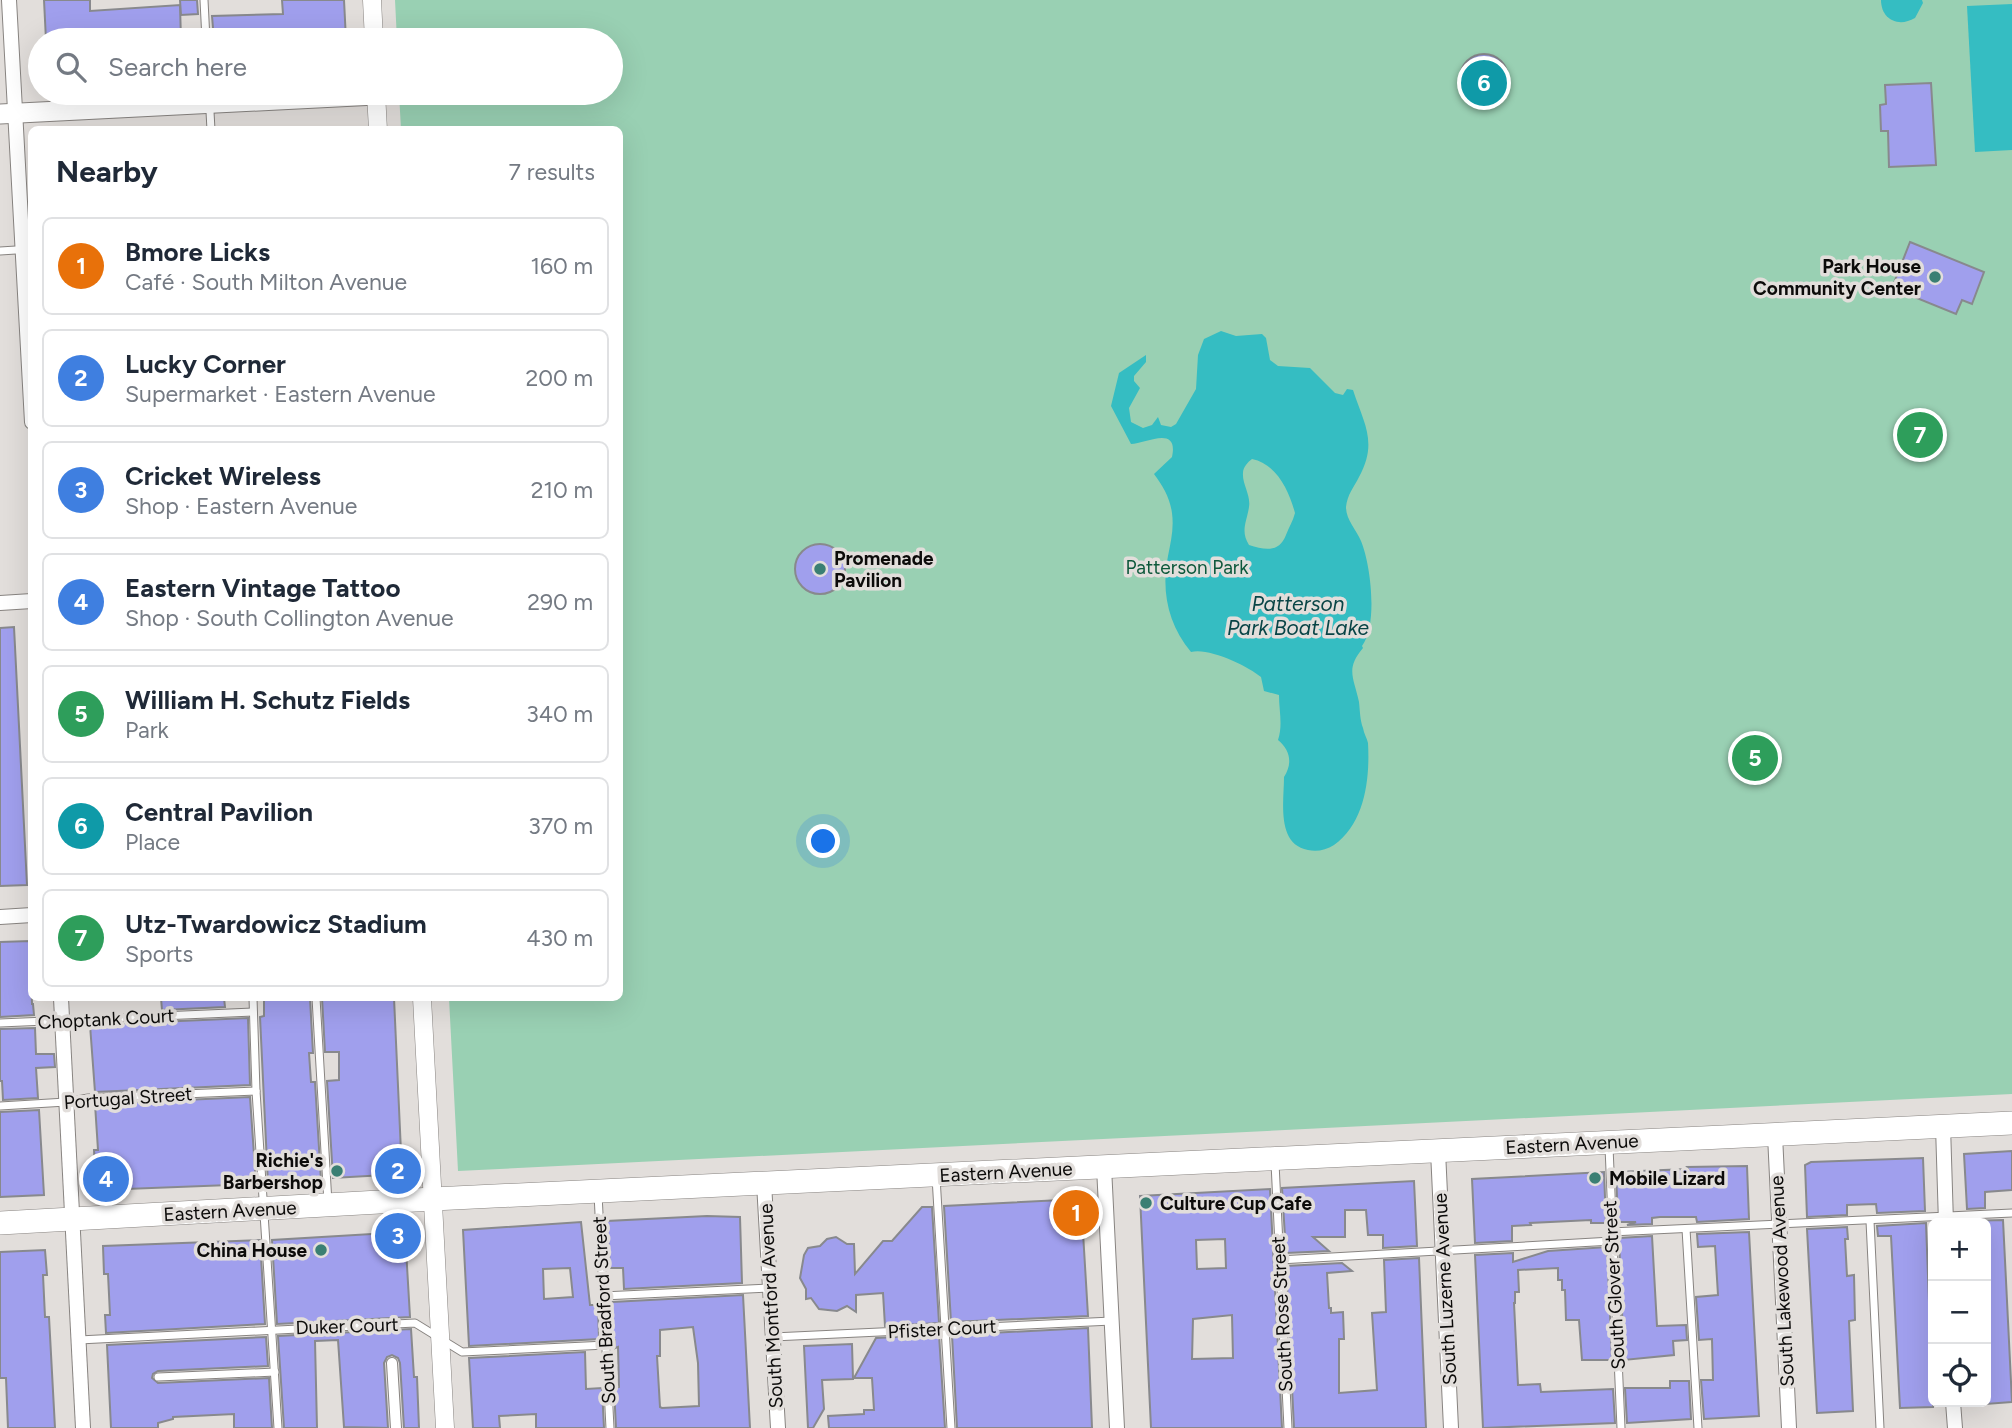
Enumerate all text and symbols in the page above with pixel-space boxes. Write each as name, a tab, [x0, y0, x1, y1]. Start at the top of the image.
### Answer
search box	[28, 28, 623, 105]
icon: search	[52, 48, 90, 86]
text: Search here	[108, 51, 247, 83]
pin: 6	[1461, 57, 1507, 109]
text: Nearby	[56, 153, 158, 190]
text: 7 results	[509, 158, 595, 186]
text: Bmore Licks	[125, 236, 270, 268]
text: 1	[76, 252, 86, 280]
text: 160 m	[530, 252, 593, 280]
place label: Park House Community Center	[1753, 255, 1921, 300]
text: Café · South Milton Avenue	[125, 268, 407, 296]
marker: Park House Community Center	[1927, 269, 1943, 285]
text: Lucky Corner	[125, 348, 286, 380]
text: 2	[74, 364, 88, 392]
text: 200 m	[525, 364, 593, 392]
text: Supermarket · Eastern Avenue	[125, 380, 436, 408]
pin: 7	[1897, 409, 1943, 461]
text: Cricket Wireless	[125, 460, 321, 492]
text: 3	[75, 476, 87, 504]
text: 210 m	[531, 476, 593, 504]
text: Shop · Eastern Avenue	[125, 492, 357, 520]
place label: Promenade Pavilion	[834, 547, 934, 592]
park label: Patterson Park	[1126, 556, 1249, 579]
marker: Promenade Pavilion	[812, 561, 828, 577]
text: Eastern Vintage Tattoo	[125, 572, 401, 604]
text: 4	[74, 588, 88, 616]
text: 290 m	[527, 588, 593, 616]
water label: Patterson Park Boat Lake	[1227, 591, 1370, 640]
text: Shop · South Collington Avenue	[125, 604, 454, 632]
text: William H. Schutz Fields	[125, 684, 410, 716]
text: 5	[74, 700, 88, 728]
text: 340 m	[526, 700, 593, 728]
text: Park	[125, 716, 169, 744]
pin: 5	[1732, 732, 1778, 784]
text: Central Pavilion	[125, 796, 313, 828]
text: 6	[74, 812, 88, 840]
text: 370 m	[528, 812, 593, 840]
your location	[806, 824, 840, 858]
text: Place	[125, 828, 180, 856]
text: Utz-Twardowicz Stadium	[125, 908, 427, 940]
text: 7	[75, 924, 87, 952]
text: 430 m	[526, 924, 593, 952]
text: Sports	[125, 940, 193, 968]
street label: Choptank Court	[37, 1004, 175, 1034]
street label: Portugal Street	[63, 1082, 193, 1114]
street label: Eastern Avenue	[1505, 1129, 1639, 1159]
pin: 2	[375, 1145, 421, 1197]
place label: Richie's Barbershop	[223, 1149, 323, 1194]
pin: 4	[83, 1153, 129, 1205]
street label: Eastern Avenue	[939, 1157, 1073, 1187]
marker: Richie's Barbershop	[329, 1163, 345, 1179]
place label: Mobile Lizard	[1609, 1167, 1725, 1190]
marker: Mobile Lizard	[1587, 1170, 1603, 1186]
street label: South Lakewood Avenue	[1765, 1175, 1799, 1387]
pin: 1	[1053, 1187, 1099, 1239]
place label: Culture Cup Cafe	[1160, 1192, 1313, 1215]
street label: South Luzerne Avenue	[1428, 1192, 1462, 1386]
marker: Culture Cup Cafe	[1138, 1195, 1154, 1211]
street label: Eastern Avenue	[163, 1196, 297, 1226]
street label: South Glover Street	[1598, 1200, 1630, 1370]
street label: South Montford Avenue	[754, 1203, 788, 1409]
pin: 3	[375, 1210, 421, 1262]
street label: South Bradford Street	[588, 1216, 620, 1404]
map controls	[1928, 1218, 1991, 1407]
button: +	[1928, 1218, 1991, 1281]
street label: South Rose Street	[1266, 1236, 1298, 1392]
place label: China House	[197, 1239, 307, 1262]
marker: China House	[313, 1242, 329, 1258]
button: −	[1928, 1281, 1991, 1344]
street label: Duker Court	[295, 1313, 399, 1339]
street label: Pfister Court	[887, 1315, 997, 1343]
button: locate	[1928, 1344, 1991, 1407]

